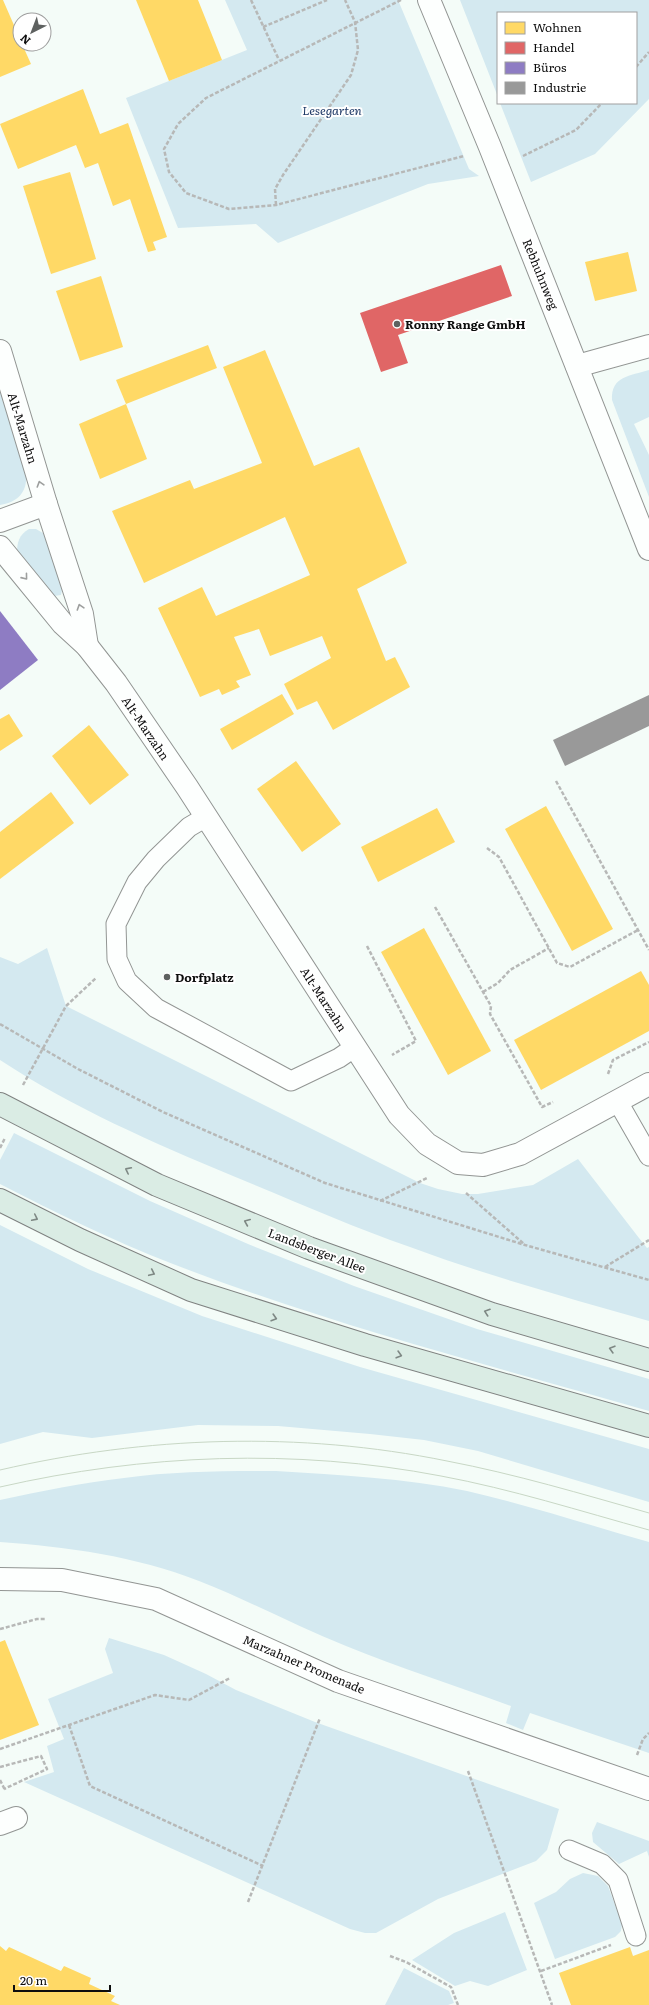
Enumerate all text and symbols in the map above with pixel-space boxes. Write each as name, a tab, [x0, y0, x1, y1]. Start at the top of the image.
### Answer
north arrow	[12, 12, 52, 52]
legend	[497, 12, 637, 104]
text: Wohnen	[533, 18, 582, 36]
text: N	[16, 31, 33, 49]
text: Handel	[533, 38, 575, 56]
text: Büros	[533, 58, 567, 76]
text: Industrie	[533, 78, 586, 96]
park label: Lesegarten	[302, 101, 362, 119]
street label: Rebhuhnweg	[519, 236, 563, 312]
place label: Ronny Range GmbH	[405, 315, 526, 333]
marker: Ronny Range GmbH	[392, 319, 402, 329]
street label: Alt-Marzahn	[4, 390, 42, 466]
one-way arrow	[36, 480, 45, 487]
one-way arrow	[20, 572, 27, 580]
one-way arrow	[76, 604, 85, 611]
street label: Alt-Marzahn	[118, 692, 174, 764]
street label: Alt-Marzahn	[296, 963, 352, 1035]
place label: Dorfplatz	[175, 968, 234, 986]
marker: Dorfplatz	[162, 972, 172, 982]
one-way arrow	[125, 1168, 132, 1175]
one-way arrow	[30, 1213, 38, 1220]
one-way arrow	[244, 1219, 251, 1227]
street label: Landsberger Allee	[266, 1223, 368, 1277]
one-way arrow	[149, 1268, 156, 1276]
one-way arrow	[484, 1308, 491, 1317]
one-way arrow	[271, 1313, 278, 1322]
one-way arrow	[608, 1345, 615, 1354]
one-way arrow	[395, 1350, 402, 1359]
street label: Marzahner Promenade	[240, 1630, 368, 1698]
scale bar	[14, 1967, 110, 1993]
text: 20 m	[20, 1971, 47, 1989]

